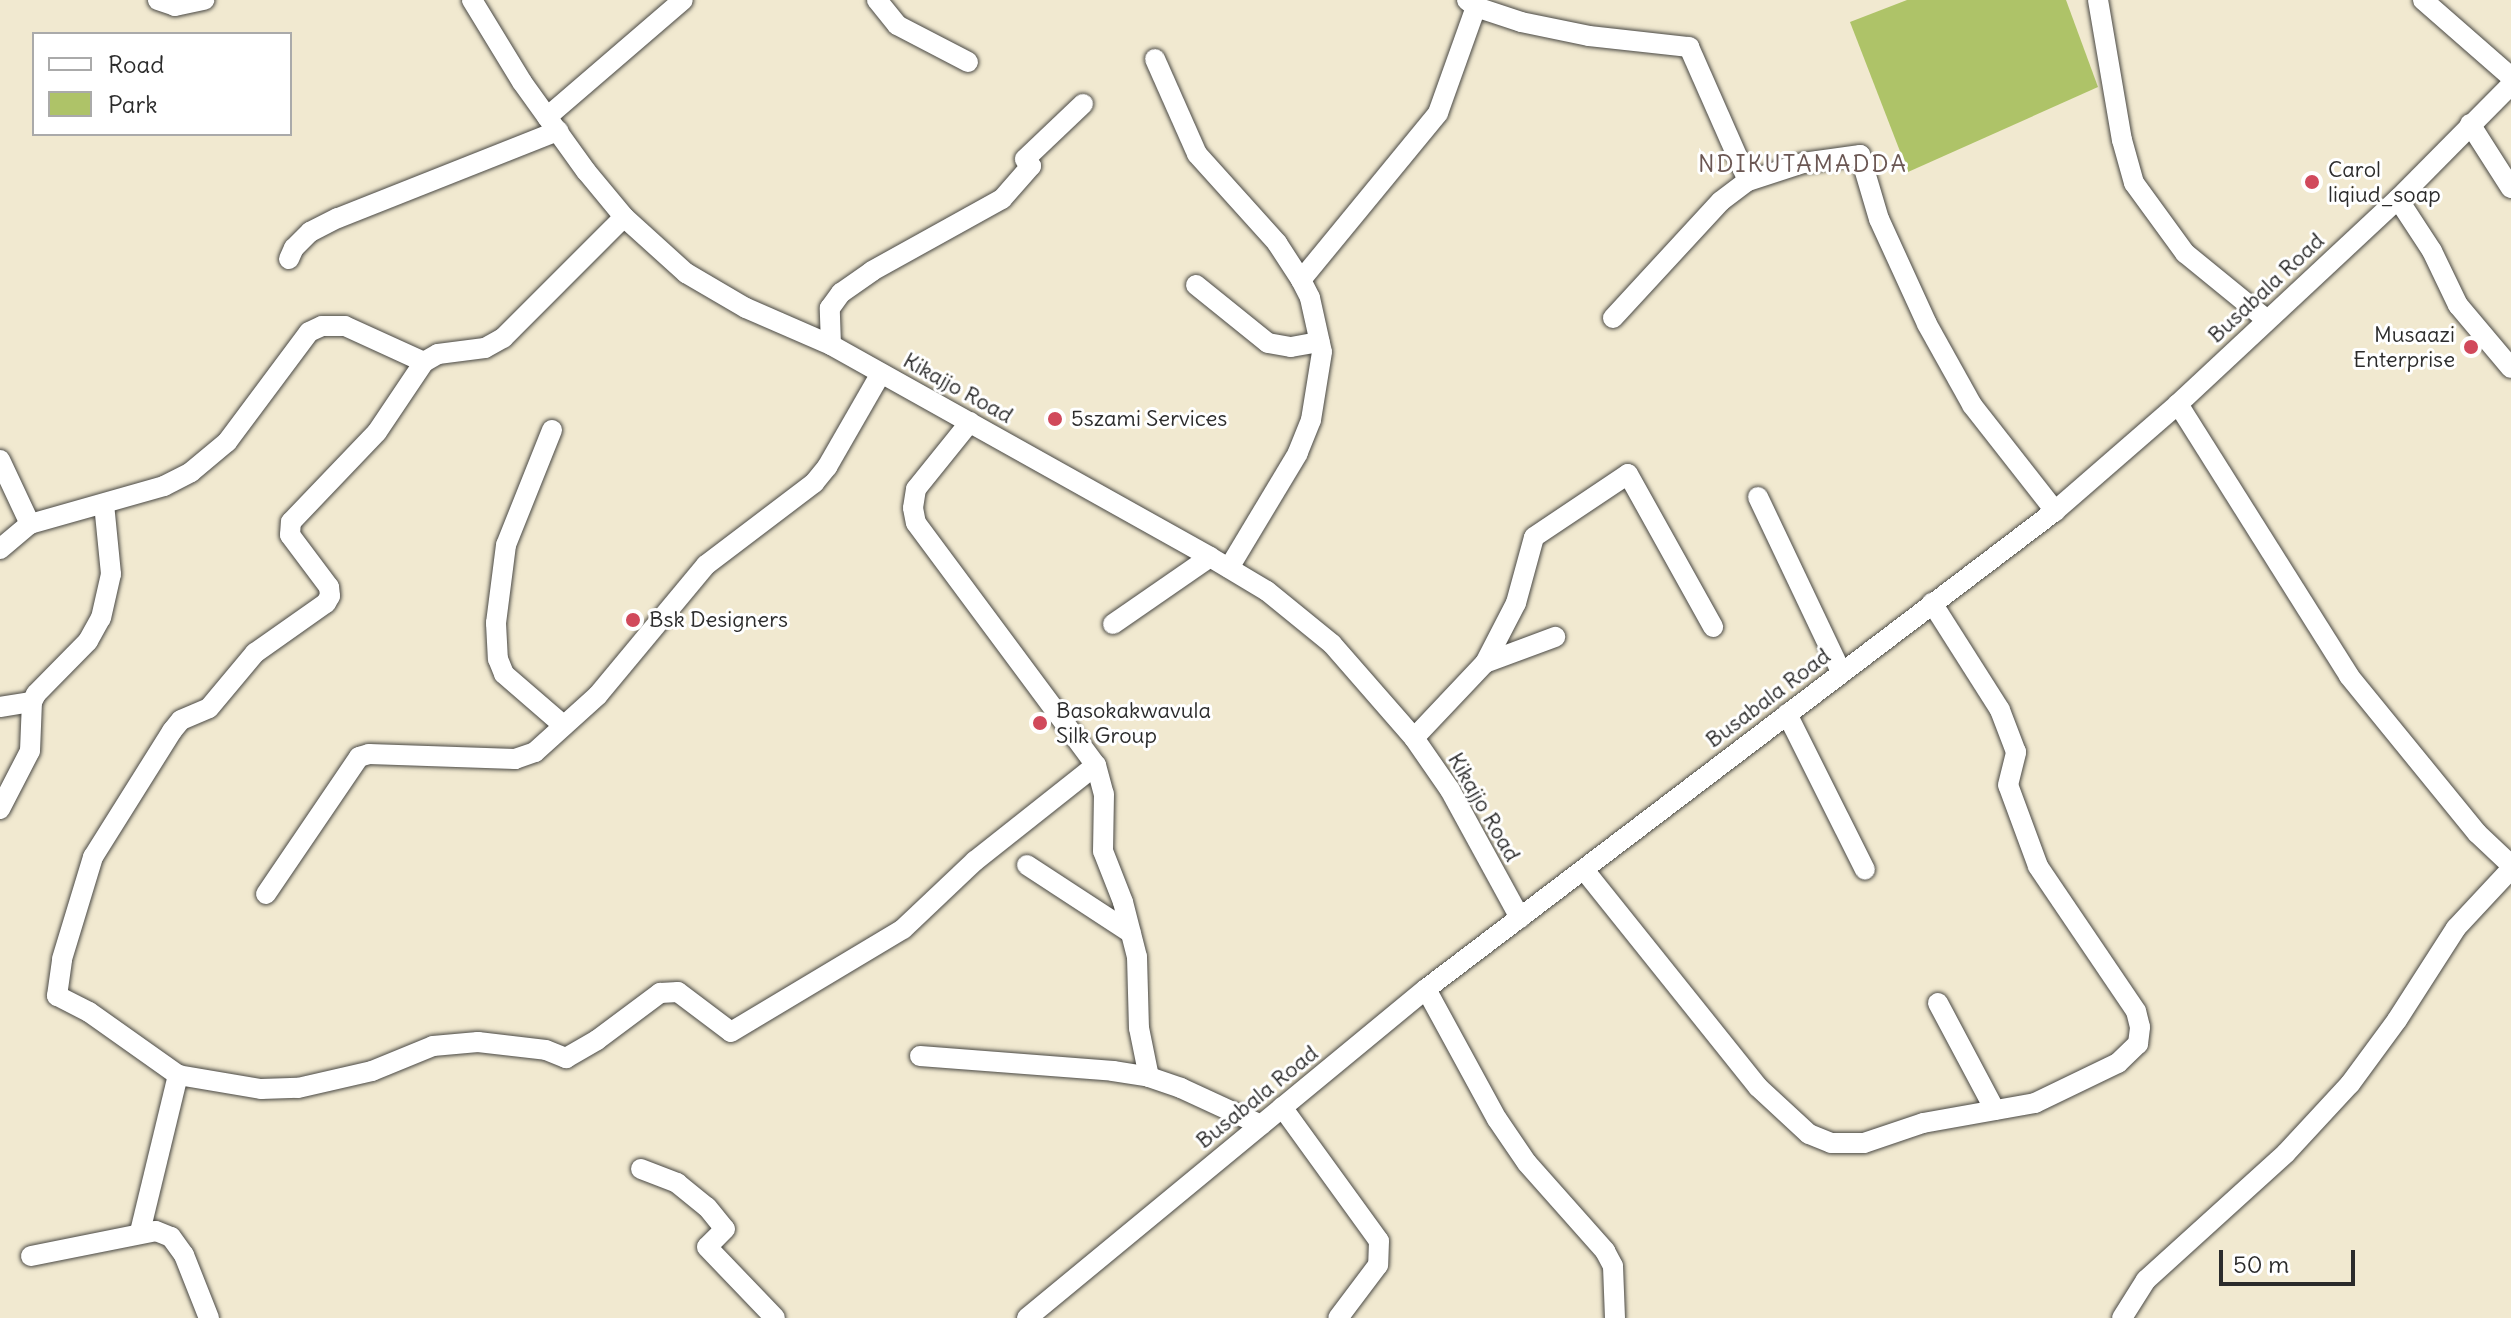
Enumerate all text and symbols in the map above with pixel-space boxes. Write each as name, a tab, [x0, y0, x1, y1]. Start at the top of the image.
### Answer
legend	[32, 32, 292, 136]
text: Road	[108, 49, 164, 79]
text: Park	[108, 89, 158, 119]
district label: NDIKUTAMADDA	[1698, 150, 1908, 178]
place label: Carol liqiud_soap	[2328, 156, 2441, 208]
marker: Carol liqiud_soap	[2303, 173, 2321, 191]
street label: Busabala Road	[2203, 228, 2329, 348]
place label: Musaazi Enterprise	[2353, 321, 2455, 372]
marker: Musaazi Enterprise	[2462, 338, 2480, 356]
street label: Kikajjo Road	[899, 347, 1017, 429]
place label: 5szami Services	[1071, 406, 1227, 432]
marker: 5szami Services	[1046, 410, 1064, 428]
place label: Bsk Designers	[649, 607, 788, 633]
marker: Bsk Designers	[624, 611, 642, 629]
street label: Busabala Road	[1701, 643, 1835, 753]
place label: Basokakwavula Silk Group	[1056, 697, 1211, 748]
marker: Basokakwavula Silk Group	[1031, 714, 1049, 732]
street label: Kikajjo Road	[1442, 748, 1526, 866]
street label: Busabala Road	[1191, 1040, 1323, 1154]
scale bar	[2223, 1234, 2359, 1284]
text: 50 m	[2233, 1249, 2289, 1279]

